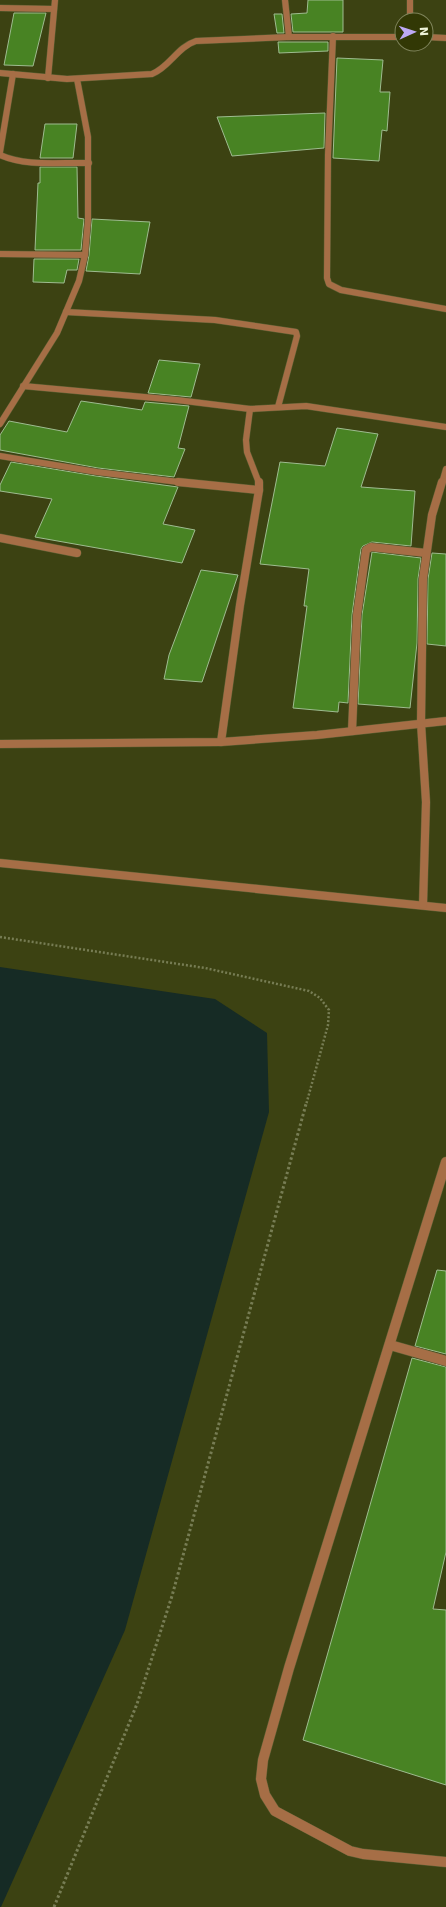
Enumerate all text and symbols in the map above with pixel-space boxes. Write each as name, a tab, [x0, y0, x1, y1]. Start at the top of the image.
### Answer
north arrow	[394, 12, 434, 52]
text: N	[417, 27, 430, 36]

